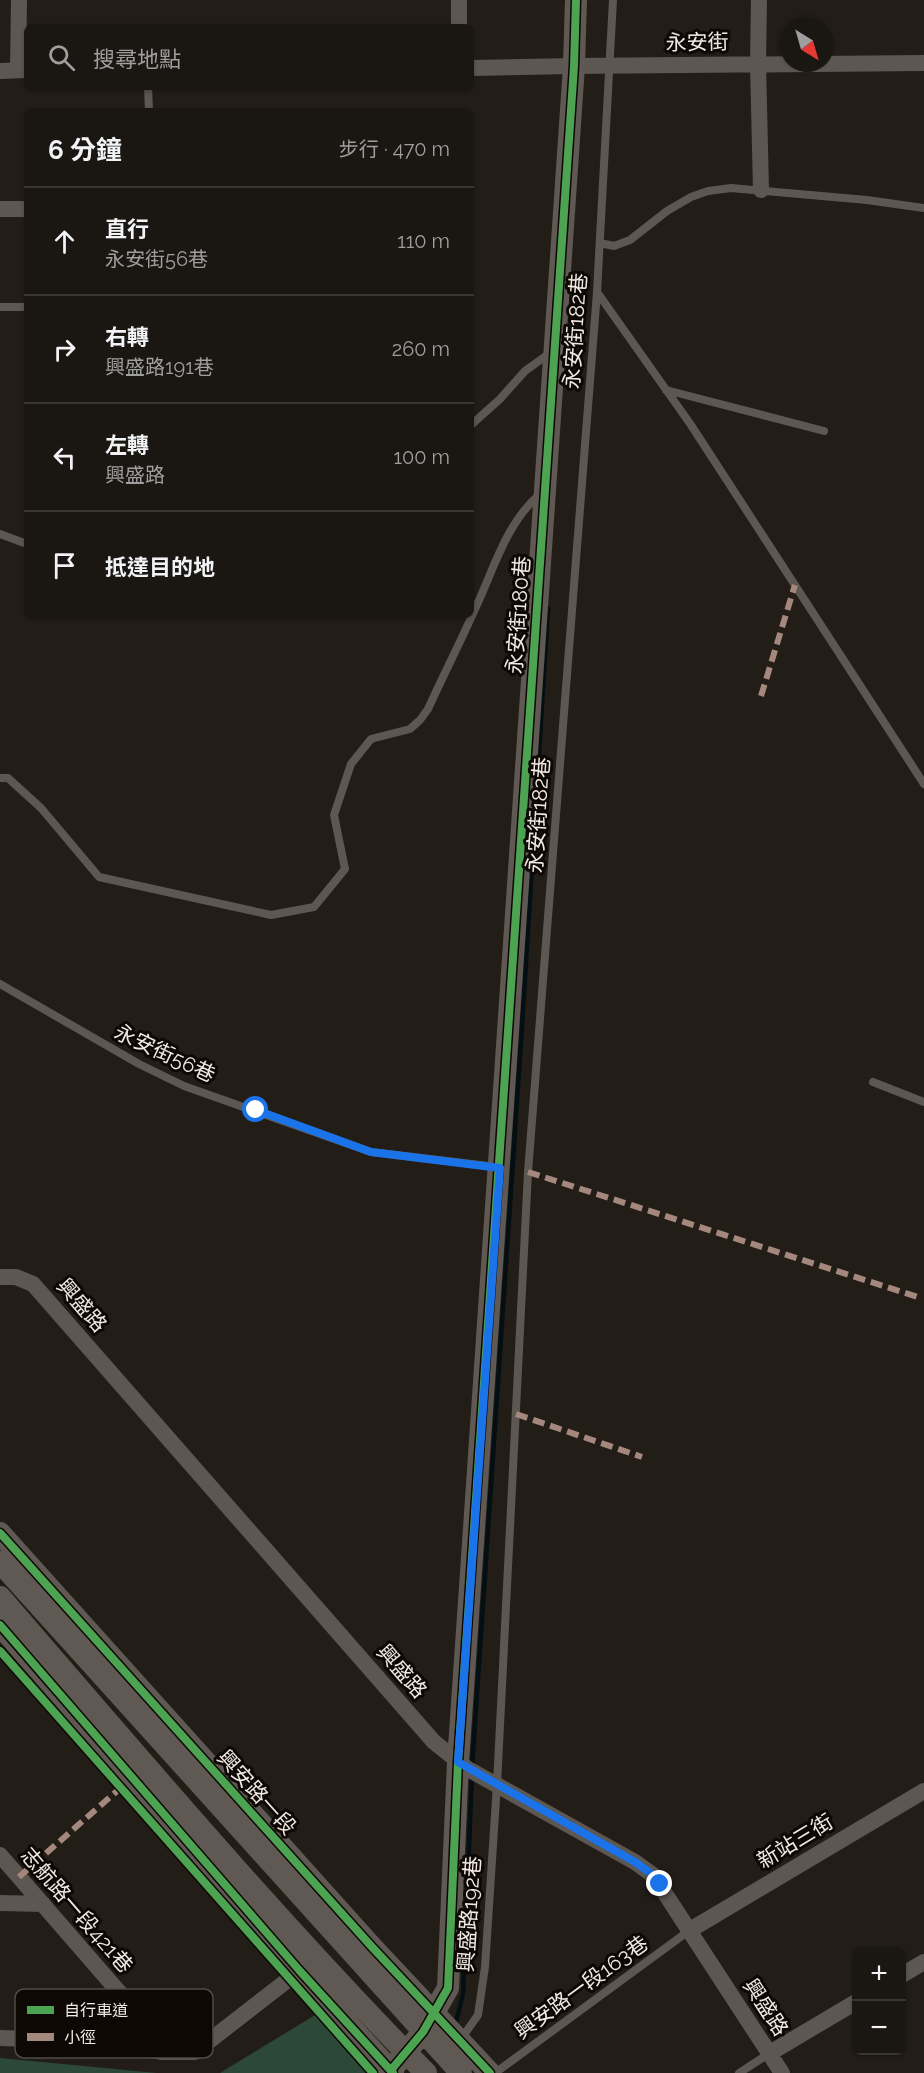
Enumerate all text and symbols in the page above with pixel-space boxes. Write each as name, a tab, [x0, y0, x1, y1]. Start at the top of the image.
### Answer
north arrow	[780, 18, 834, 72]
search box	[24, 24, 474, 90]
street label: 永安街	[665, 29, 729, 55]
icon: search	[45, 41, 78, 74]
text: 搜尋地點	[93, 46, 181, 72]
text: 6 分鐘	[48, 135, 122, 165]
text: 步行 · 470 m	[339, 137, 450, 161]
text: 直行	[105, 216, 149, 242]
icon: ahead	[48, 225, 81, 258]
text: 110 m	[397, 229, 450, 253]
text: 永安街56巷	[105, 247, 208, 271]
street label: 永安街182巷	[558, 272, 592, 390]
text: 右轉	[105, 324, 149, 350]
icon: right	[48, 333, 81, 366]
text: 260 m	[392, 337, 450, 361]
text: 興盛路191巷	[105, 355, 214, 379]
text: 左轉	[105, 432, 149, 458]
icon: left	[48, 441, 81, 474]
text: 100 m	[393, 445, 450, 469]
text: 興盛路	[105, 463, 165, 487]
icon: arrive	[48, 549, 81, 582]
text: 抵達目的地	[105, 554, 215, 580]
street label: 永安街180巷	[501, 555, 535, 675]
street label: 永安街182巷	[521, 756, 555, 874]
street label: 永安街56巷	[111, 1019, 219, 1087]
route start	[242, 1096, 268, 1122]
street label: 興盛路	[52, 1273, 112, 1337]
street label: 興盛路	[372, 1639, 432, 1703]
street label: 興安路一段	[213, 1745, 301, 1839]
street label: 新站三街	[753, 1809, 837, 1873]
street label: 志航路一段421巷	[16, 1842, 138, 1978]
street label: 興盛路192巷	[452, 1855, 486, 1973]
route end	[646, 1870, 672, 1896]
street label: 興安路一段163巷	[509, 1930, 653, 2044]
map controls	[852, 1947, 906, 2055]
button: +	[852, 1947, 906, 2001]
street label: 興盛路	[738, 1974, 794, 2040]
legend	[15, 1989, 213, 2058]
text: 自行車道	[64, 2001, 128, 2020]
button: −	[852, 2001, 906, 2055]
text: 小徑	[64, 2028, 96, 2047]

